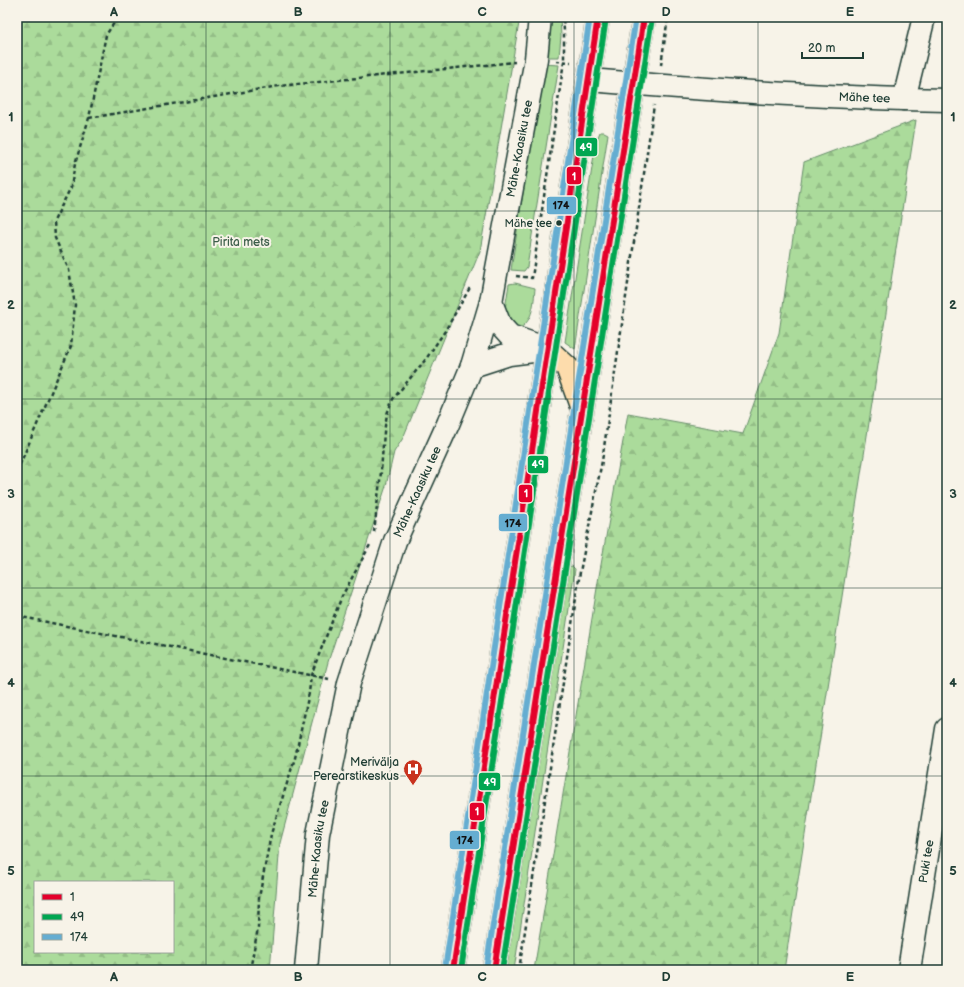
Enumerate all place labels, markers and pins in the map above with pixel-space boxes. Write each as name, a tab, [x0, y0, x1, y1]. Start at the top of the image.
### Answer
place label: Mähe tee	[505, 217, 552, 230]
marker: Mähe tee	[554, 218, 564, 228]
place label: Merivälja Perearstikeskus	[313, 755, 399, 784]
hospital icon: Merivälja Perearstikeskus	[402, 758, 424, 786]

